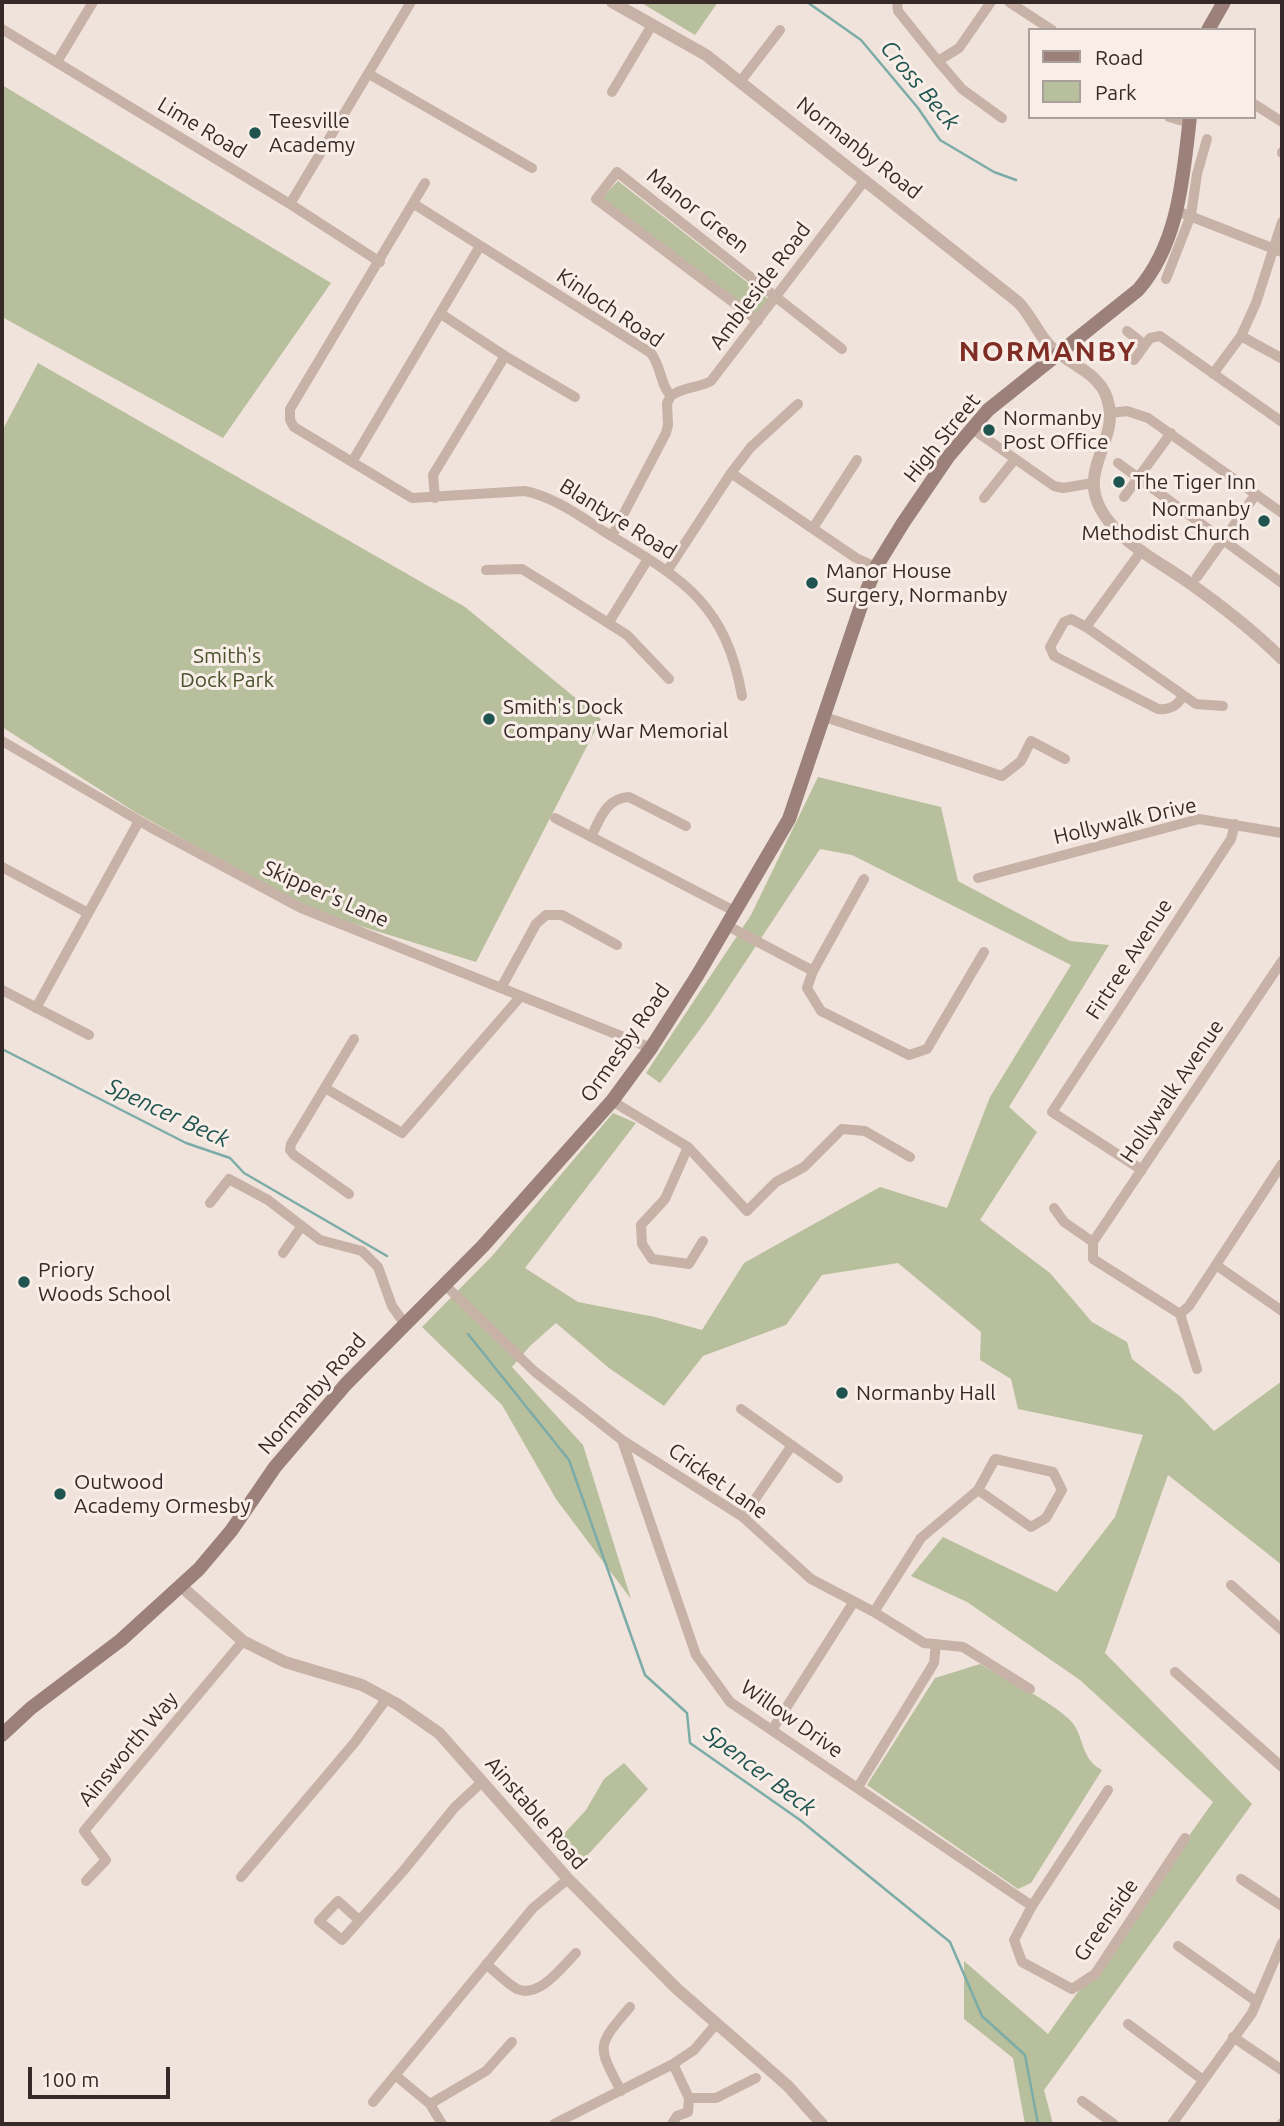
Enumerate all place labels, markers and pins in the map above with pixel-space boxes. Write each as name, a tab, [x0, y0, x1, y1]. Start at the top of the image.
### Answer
place label: Teesville Academy	[269, 108, 355, 158]
marker: Teesville Academy	[247, 125, 263, 141]
place label: Normanby Post Office	[1003, 405, 1108, 455]
marker: Normanby Post Office	[981, 422, 997, 438]
place label: The Tiger Inn	[1133, 469, 1256, 495]
marker: The Tiger Inn	[1111, 474, 1127, 490]
place label: Normanby Methodist Church	[1082, 496, 1250, 546]
marker: Normanby Methodist Church	[1256, 513, 1272, 529]
place label: Manor House Surgery, Normanby	[826, 558, 1007, 608]
marker: Manor House Surgery, Normanby	[804, 575, 820, 591]
place label: Smith's Dock Company War Memorial	[503, 694, 728, 744]
marker: Smith's Dock Company War Memorial	[481, 711, 497, 727]
place label: Priory Woods School	[38, 1257, 171, 1307]
marker: Priory Woods School	[16, 1274, 32, 1290]
place label: Normanby Hall	[856, 1380, 996, 1406]
marker: Normanby Hall	[834, 1385, 850, 1401]
place label: Outwood Academy Ormesby	[74, 1469, 251, 1519]
marker: Outwood Academy Ormesby	[52, 1486, 68, 1502]

